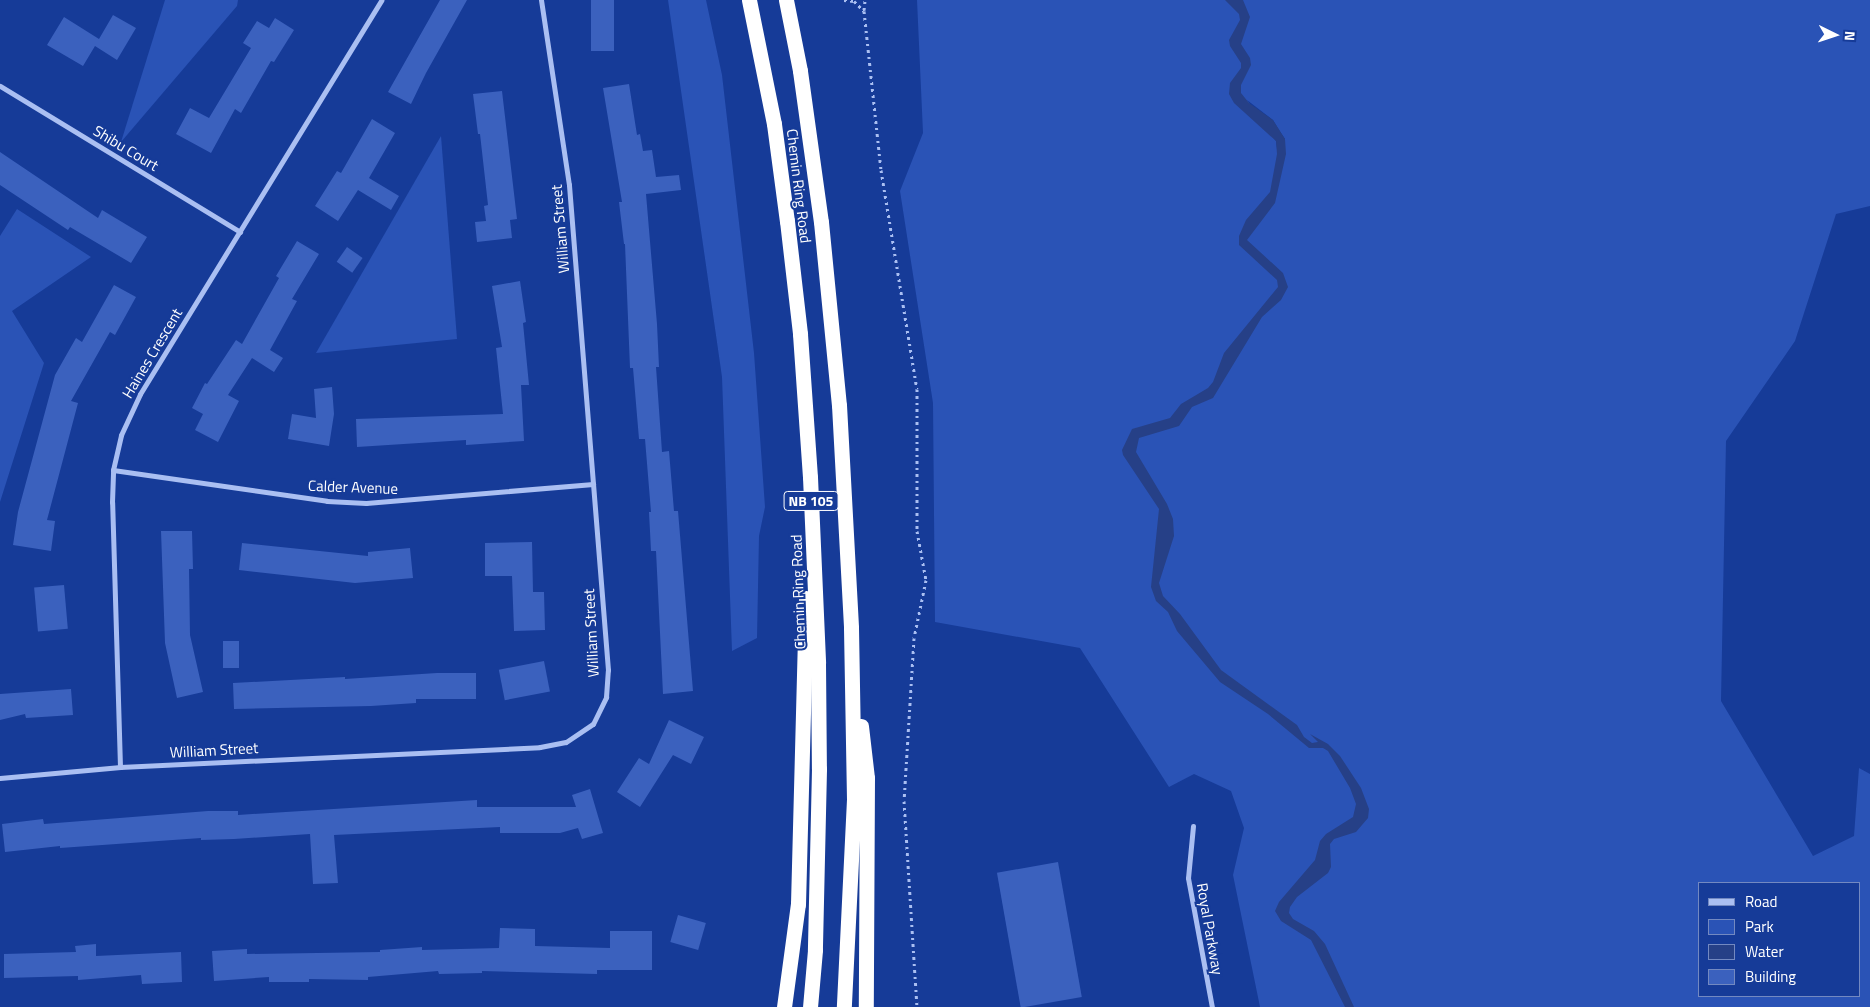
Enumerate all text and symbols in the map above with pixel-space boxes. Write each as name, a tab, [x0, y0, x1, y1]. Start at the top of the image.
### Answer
north arrow	[1810, 10, 1860, 60]
text: N	[1840, 31, 1861, 42]
street label: Shibu Court	[90, 121, 162, 175]
street label: Chemin Ring Road	[783, 128, 815, 244]
street label: William Street	[547, 184, 573, 274]
street label: Haines Crescent	[118, 305, 186, 401]
street label: Calder Avenue	[308, 476, 398, 498]
road number: NB 105	[784, 490, 838, 512]
street label: Chemin Ring Road	[787, 534, 809, 650]
street label: William Street	[580, 588, 602, 678]
street label: William Street	[169, 739, 259, 761]
street label: Royal Parkway	[1193, 882, 1227, 976]
legend	[1698, 882, 1860, 997]
text: Road	[1745, 890, 1777, 913]
text: Park	[1745, 915, 1774, 938]
text: Water	[1745, 940, 1784, 963]
text: Building	[1745, 965, 1796, 988]

